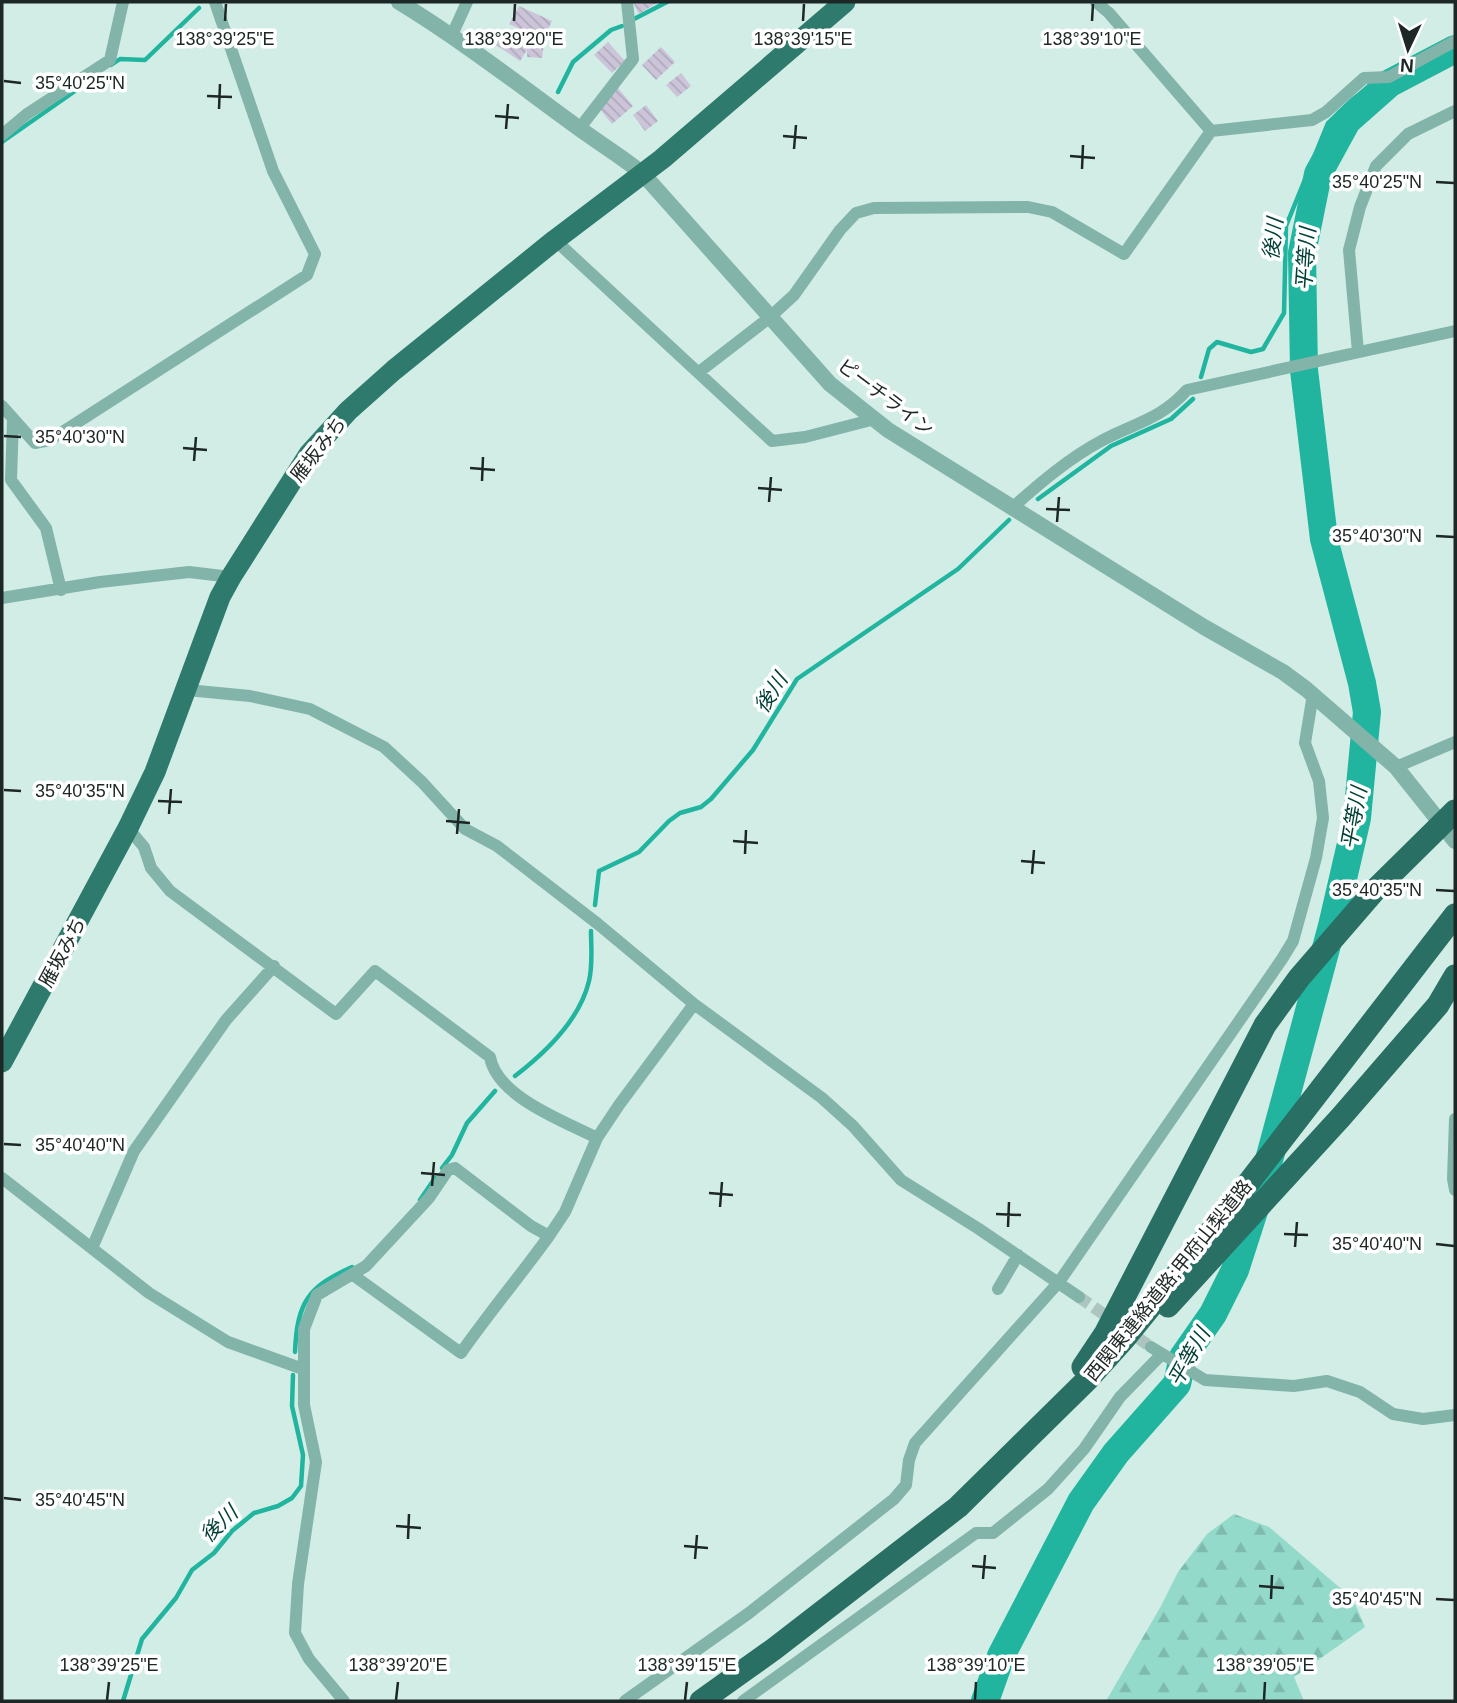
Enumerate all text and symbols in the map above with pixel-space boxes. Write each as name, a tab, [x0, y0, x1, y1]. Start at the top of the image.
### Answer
north arrow	[1373, 14, 1443, 84]
text: 138°39'25"E	[175, 29, 275, 49]
text: 138°39'20"E	[464, 29, 564, 49]
text: 138°39'15"E	[753, 29, 853, 49]
text: 138°39'10"E	[1042, 29, 1142, 49]
text: N	[1399, 55, 1414, 76]
text: 35°40'25"N	[35, 73, 125, 93]
text: 35°40'25"N	[1332, 172, 1422, 192]
water label: 後川	[1259, 215, 1287, 261]
water label: 平等川	[1292, 225, 1319, 291]
street label: ピーチライン	[834, 355, 938, 440]
street label: 雁坂みち	[287, 413, 350, 486]
text: 35°40'30"N	[35, 427, 125, 447]
text: 35°40'30"N	[1332, 526, 1422, 546]
water label: 後川	[749, 667, 793, 717]
text: 35°40'35"N	[35, 781, 125, 801]
water label: 平等川	[1337, 783, 1371, 851]
text: 35°40'35"N	[1332, 880, 1422, 900]
street label: 雁坂みち	[35, 914, 90, 991]
text: 35°40'40"N	[35, 1135, 125, 1155]
street label: 西関東連絡道路;甲府山梨道路	[1081, 1176, 1256, 1385]
text: 35°40'40"N	[1332, 1234, 1422, 1254]
water label: 平等川	[1163, 1322, 1215, 1390]
text: 35°40'45"N	[35, 1490, 125, 1510]
water label: 後川	[195, 1500, 243, 1546]
text: 35°40'45"N	[1332, 1589, 1422, 1609]
text: 138°39'25"E	[59, 1655, 159, 1675]
text: 138°39'20"E	[348, 1655, 448, 1675]
text: 138°39'15"E	[637, 1655, 737, 1675]
text: 138°39'10"E	[926, 1655, 1026, 1675]
text: 138°39'05"E	[1215, 1655, 1315, 1675]

